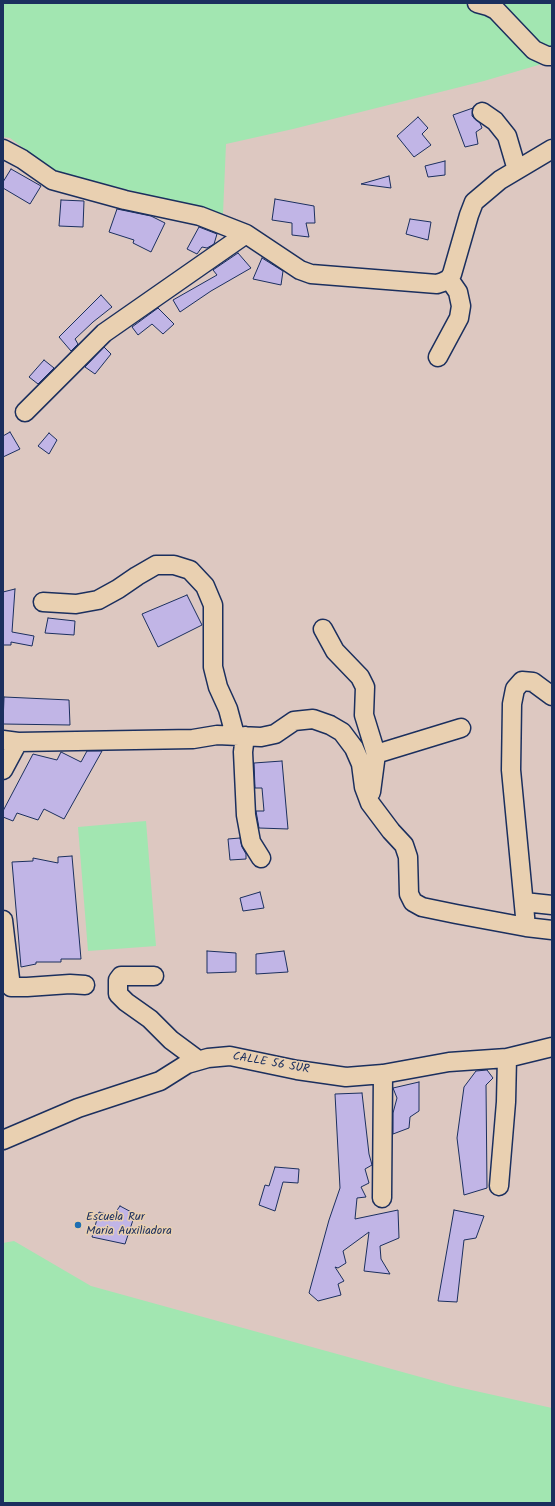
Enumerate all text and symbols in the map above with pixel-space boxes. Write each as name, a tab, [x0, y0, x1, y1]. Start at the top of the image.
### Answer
street label: CALLE 56 SUR	[231, 1050, 311, 1078]
place label: Escuela Rur Maria Auxiliadora	[86, 1211, 172, 1239]
marker: Escuela Rur Maria Auxiliadora	[73, 1220, 83, 1230]

